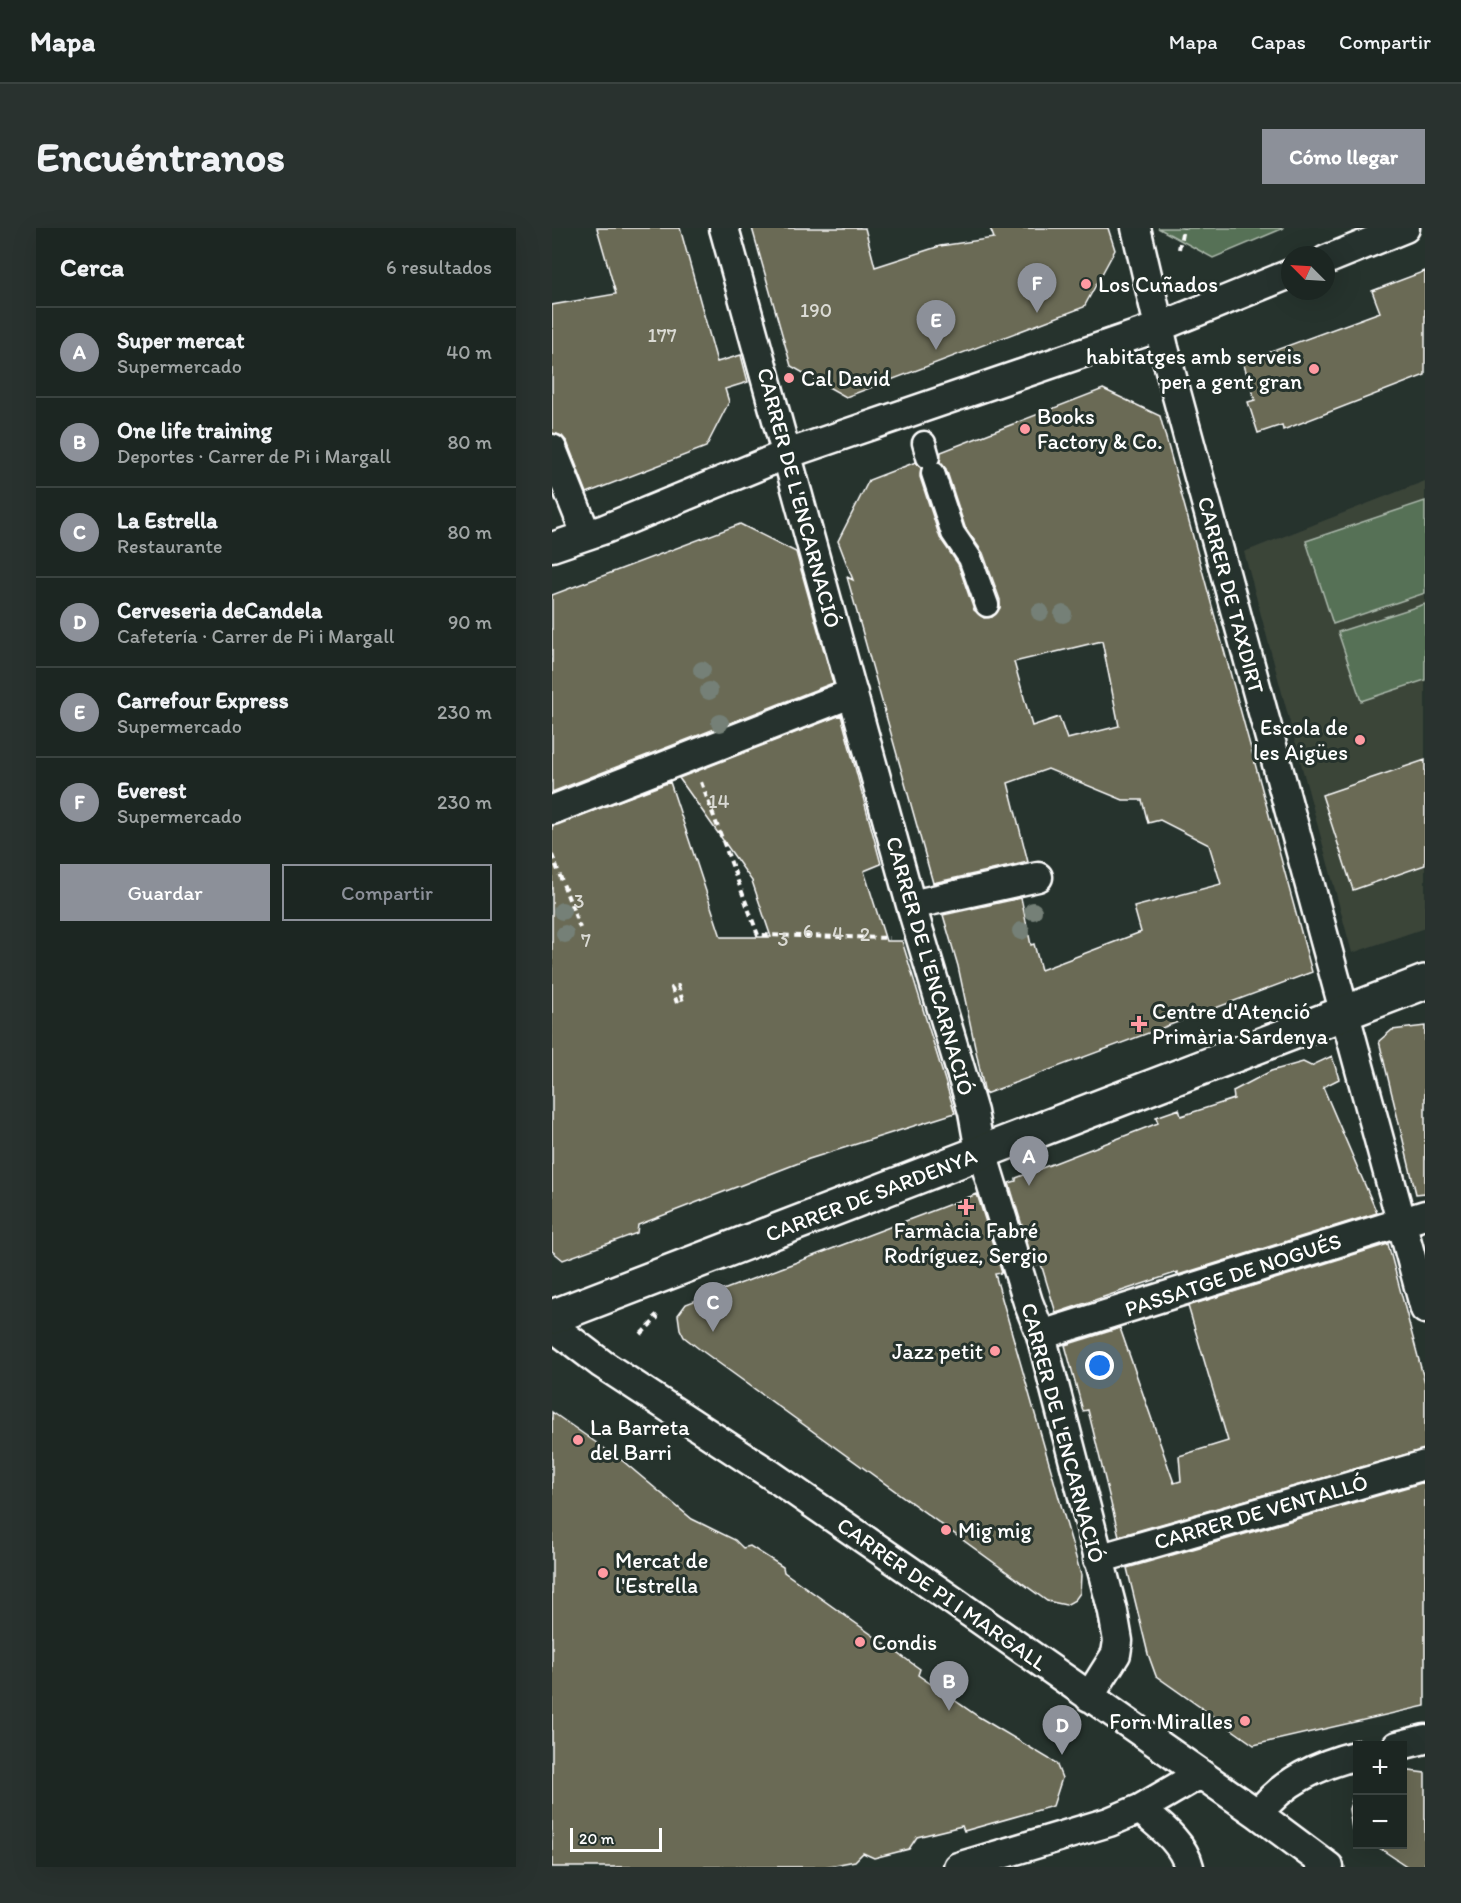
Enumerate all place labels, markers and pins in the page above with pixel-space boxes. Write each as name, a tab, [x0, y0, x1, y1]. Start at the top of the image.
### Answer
pin: F	[1018, 264, 1056, 313]
place label: Los Cuñados	[1098, 271, 1218, 298]
marker: Los Cuñados	[1079, 277, 1093, 291]
pin: E	[916, 300, 956, 350]
place label: habitatges amb serveis per a gent gran	[1086, 343, 1302, 395]
marker: habitatges amb serveis per a gent gran	[1307, 362, 1321, 376]
place label: Cal David	[801, 365, 890, 392]
marker: Cal David	[782, 371, 796, 385]
place label: Books Factory & Co.	[1037, 403, 1163, 455]
marker: Books Factory & Co.	[1018, 422, 1032, 436]
place label: Escola de les Aigües	[1253, 714, 1348, 766]
marker: Escola de les Aigües	[1353, 733, 1367, 747]
place label: Centre d'Atenció Primària Sardenya	[1152, 998, 1328, 1050]
marker: Centre d'Atenció Primària Sardenya	[1130, 1015, 1148, 1033]
pin: A	[1010, 1136, 1048, 1186]
marker: Farmàcia Fabré Rodríguez, Sergio	[959, 1200, 973, 1214]
place label: Farmàcia Fabré Rodríguez, Sergio	[884, 1217, 1048, 1269]
pin: C	[694, 1282, 732, 1332]
place label: Jazz petit	[892, 1338, 983, 1365]
marker: Jazz petit	[988, 1344, 1002, 1358]
place label: La Barreta del Barri	[590, 1414, 690, 1466]
marker: La Barreta del Barri	[571, 1433, 585, 1447]
place label: Mig mig	[958, 1517, 1033, 1544]
marker: Mig mig	[939, 1523, 953, 1537]
place label: Mercat de l'Estrella	[615, 1547, 708, 1599]
marker: Mercat de l'Estrella	[596, 1566, 610, 1580]
place label: Condis	[872, 1629, 937, 1656]
marker: Condis	[853, 1635, 867, 1649]
pin: B	[930, 1662, 968, 1711]
pin: D	[1042, 1706, 1082, 1755]
place label: Forn Miralles	[1109, 1708, 1233, 1735]
marker: Forn Miralles	[1238, 1714, 1252, 1728]

